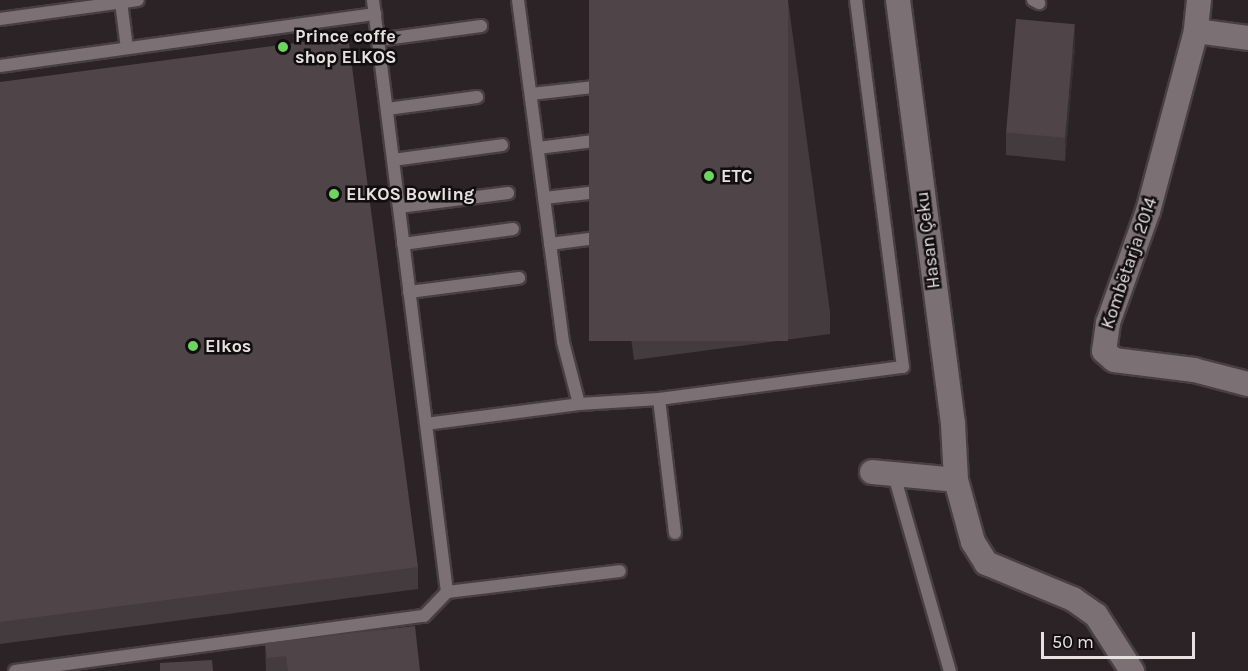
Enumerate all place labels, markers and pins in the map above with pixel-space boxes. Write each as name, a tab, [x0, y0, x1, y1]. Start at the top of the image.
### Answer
place label: Prince coffe shop ELKOS	[295, 26, 396, 68]
marker: Prince coffe shop ELKOS	[276, 40, 290, 54]
place label: ETC	[721, 165, 753, 187]
marker: ETC	[702, 169, 716, 183]
place label: ELKOS Bowling	[346, 183, 474, 205]
marker: ELKOS Bowling	[327, 187, 341, 201]
place label: Elkos	[205, 335, 251, 357]
marker: Elkos	[186, 339, 200, 353]

